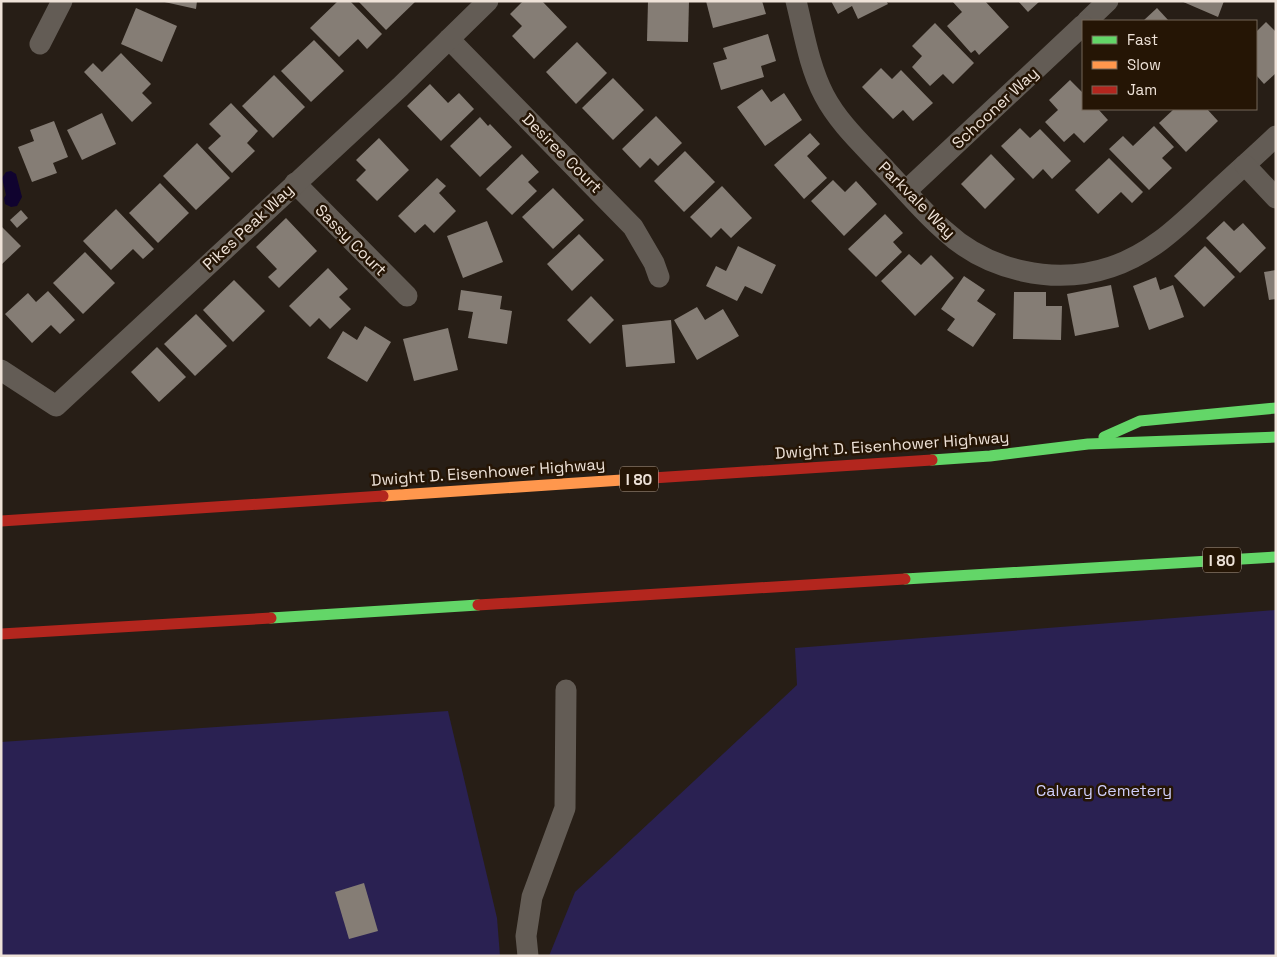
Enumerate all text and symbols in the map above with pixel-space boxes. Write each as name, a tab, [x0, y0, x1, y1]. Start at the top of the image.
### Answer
legend	[1082, 20, 1257, 110]
text: Fast	[1127, 30, 1158, 49]
text: Slow	[1127, 55, 1161, 74]
street label: Schooner Way	[947, 63, 1043, 153]
text: Jam	[1127, 80, 1157, 99]
street label: Desiree Court	[518, 109, 606, 197]
street label: Parkvale Way	[874, 157, 960, 243]
street label: Pikes Peak Way	[198, 179, 298, 275]
street label: Sassy Court	[311, 200, 391, 280]
street label: Dwight D. Eisenhower Highway	[774, 426, 1010, 464]
street label: Dwight D. Eisenhower Highway	[370, 453, 606, 491]
road number: I 80	[620, 466, 658, 492]
road number: I 80	[1203, 548, 1241, 572]
park label: Calvary Cemetery	[1036, 780, 1172, 801]

